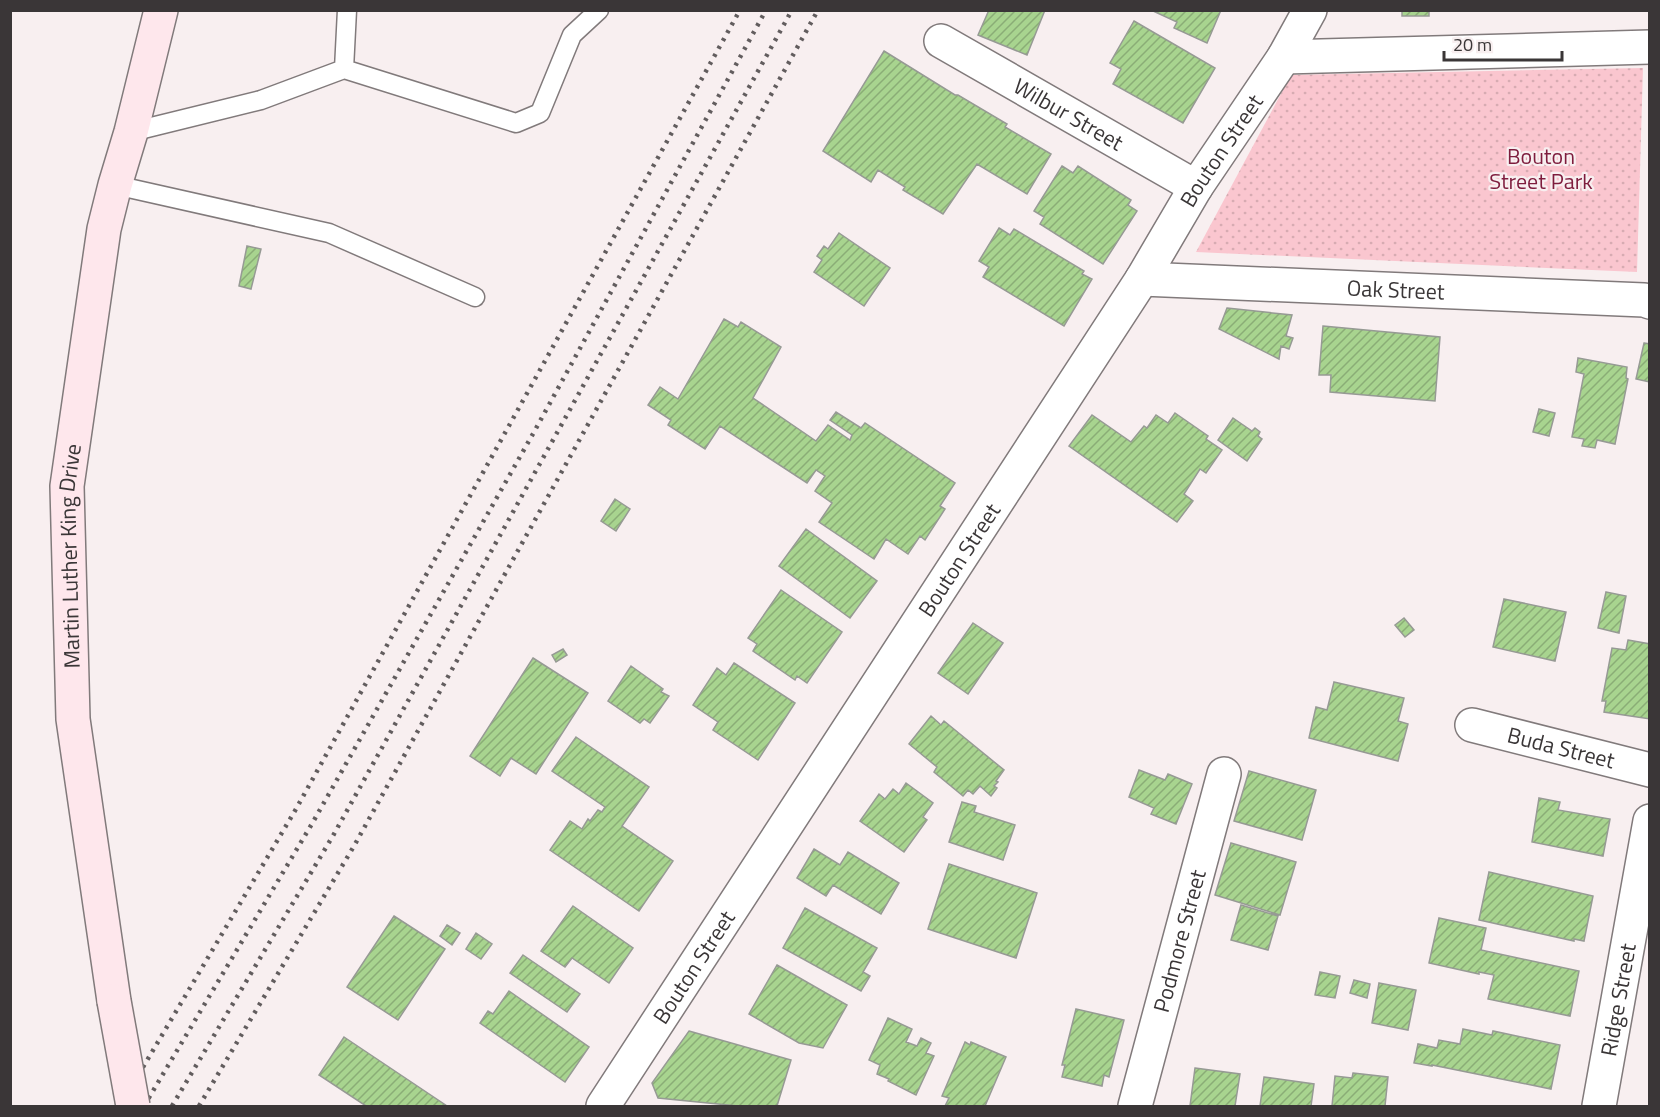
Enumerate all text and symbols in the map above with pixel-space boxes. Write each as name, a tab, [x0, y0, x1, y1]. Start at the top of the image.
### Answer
scale bar	[1444, 24, 1562, 62]
text: 20 m	[1453, 31, 1492, 58]
street label: Wilbur Street	[1007, 69, 1130, 159]
street label: Bouton Street	[1171, 87, 1271, 213]
park label: Bouton Street Park	[1489, 139, 1593, 198]
street label: Oak Street	[1346, 271, 1446, 309]
street label: Martin Luther King Drive	[49, 441, 90, 669]
street label: Bouton Street	[909, 496, 1009, 623]
street label: Buda Street	[1504, 718, 1619, 778]
street label: Podmore Street	[1144, 865, 1215, 1016]
street label: Bouton Street	[644, 903, 743, 1031]
street label: Ridge Street	[1591, 940, 1645, 1059]

